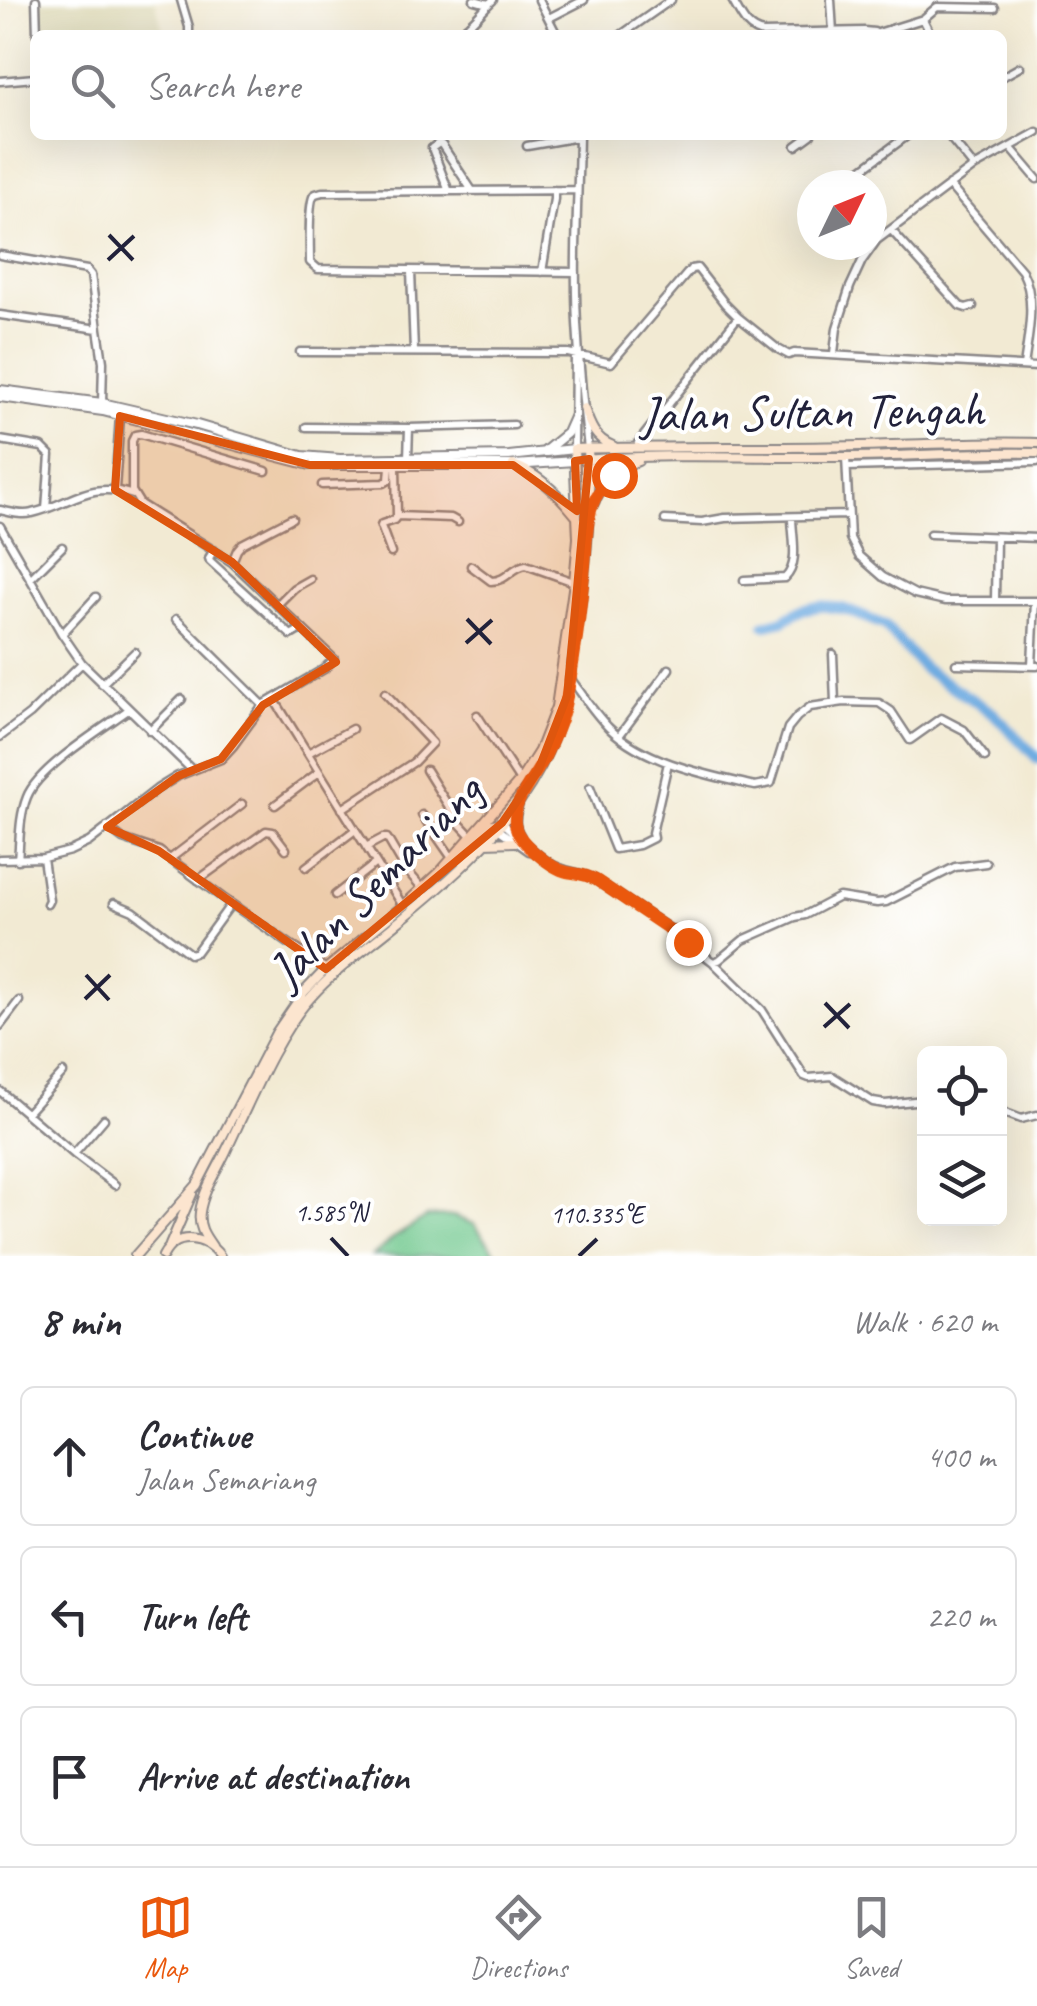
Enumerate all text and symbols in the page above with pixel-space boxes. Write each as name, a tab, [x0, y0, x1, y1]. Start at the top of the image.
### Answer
search box	[30, 30, 1007, 140]
icon: search	[65, 58, 120, 113]
text: Search here	[145, 62, 300, 109]
north arrow	[797, 170, 887, 260]
street label: Jalan Sultan Tengah	[638, 377, 987, 446]
route start	[592, 453, 638, 499]
street label: Jalan Semariang	[253, 758, 498, 1003]
route end	[666, 920, 712, 966]
map controls	[917, 1046, 1007, 1226]
button: locate	[917, 1046, 1007, 1136]
button: layers	[917, 1136, 1007, 1226]
text: 1.585°N	[295, 1197, 371, 1229]
text: 110.335°E	[551, 1199, 646, 1231]
text: 8 min	[40, 1295, 120, 1348]
text: Walk · 620 m	[853, 1301, 997, 1342]
text: Continue	[137, 1412, 251, 1459]
icon: ahead	[42, 1429, 97, 1484]
text: 400 m	[926, 1436, 995, 1477]
text: Jalan Semariang	[137, 1459, 315, 1500]
icon: left	[42, 1589, 97, 1644]
text: Turn left	[137, 1593, 247, 1640]
text: 220 m	[926, 1596, 995, 1637]
icon: arrive	[42, 1749, 97, 1804]
text: Arrive at destination	[137, 1753, 409, 1800]
tab: Map	[138, 1890, 193, 1985]
tab: Directions	[470, 1890, 567, 1985]
tab: Saved	[844, 1890, 899, 1985]

